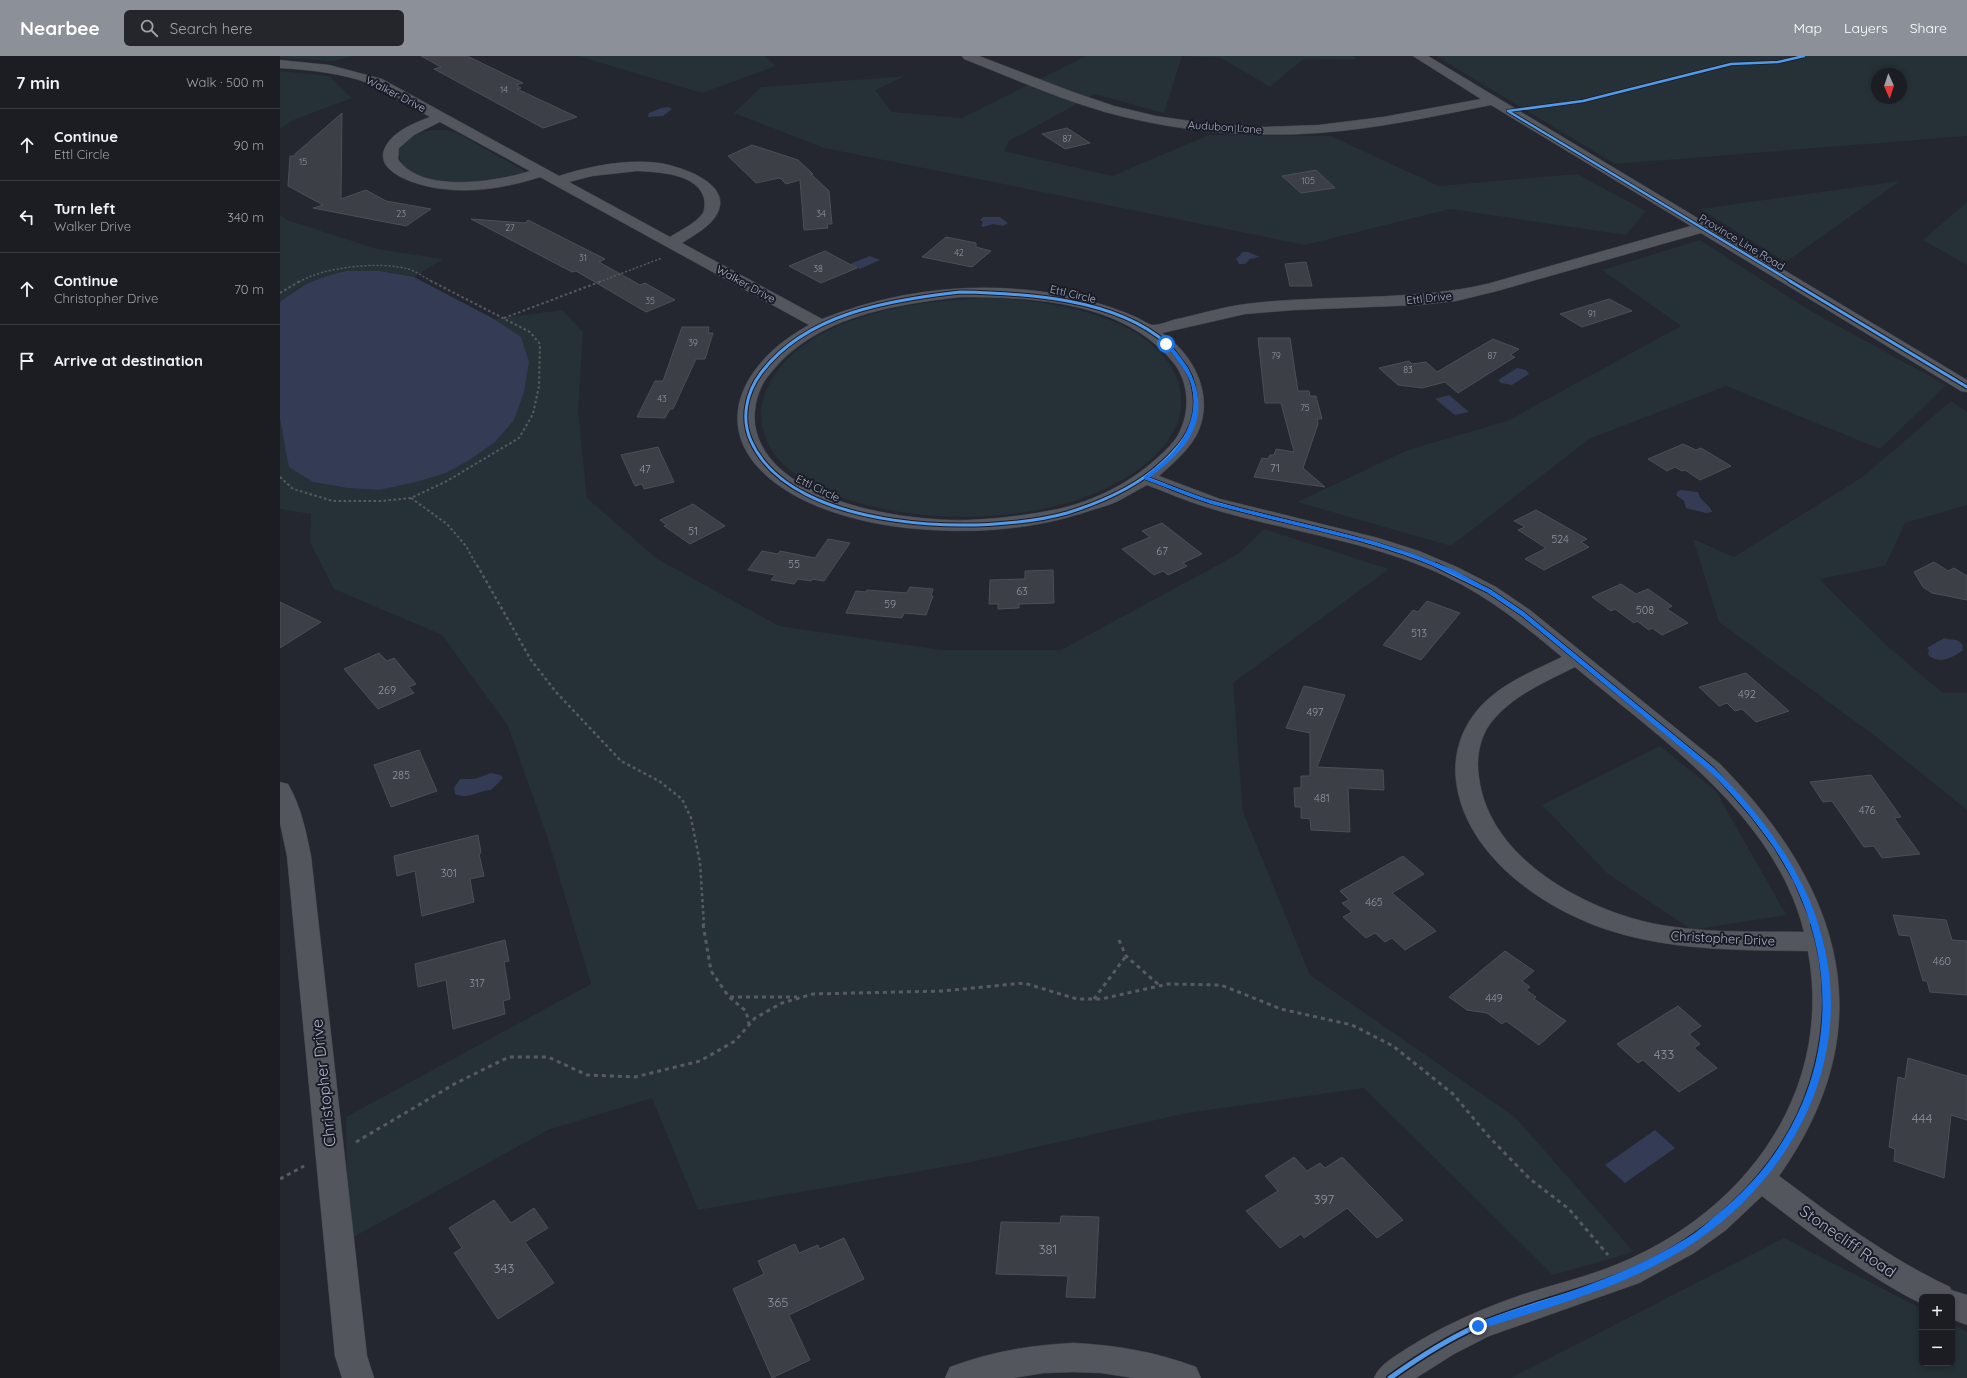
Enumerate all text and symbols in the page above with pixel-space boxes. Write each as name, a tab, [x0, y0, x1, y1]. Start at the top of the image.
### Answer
search box	[124, 10, 404, 46]
text: Nearbee	[20, 16, 100, 40]
icon: search	[138, 17, 160, 39]
text: Search here	[170, 19, 253, 38]
text: Map	[1793, 19, 1822, 37]
text: Layers	[1844, 19, 1888, 37]
text: Share	[1910, 19, 1947, 37]
north arrow	[1871, 68, 1907, 104]
text: 7 min	[16, 72, 60, 93]
street label: Walker Drive	[364, 73, 428, 115]
text: Walk · 500 m	[186, 74, 264, 90]
house number: 14	[500, 84, 508, 95]
street label: Audubon Lane	[1188, 117, 1262, 137]
text: Continue	[54, 127, 118, 146]
house number: 87	[1062, 133, 1072, 144]
icon: ahead	[16, 134, 38, 156]
text: 90 m	[234, 137, 264, 153]
text: Ettl Circle	[54, 146, 110, 162]
house number: 15	[299, 156, 307, 167]
house number: 105	[1301, 175, 1315, 186]
text: Turn left	[54, 199, 116, 218]
icon: left	[16, 206, 38, 228]
house number: 23	[396, 208, 406, 219]
house number: 34	[816, 208, 826, 219]
text: 340 m	[227, 209, 264, 225]
street label: Province Line Road	[1697, 211, 1787, 273]
text: Walker Drive	[54, 218, 131, 234]
house number: 27	[505, 222, 515, 233]
house number: 42	[954, 247, 964, 258]
house number: 31	[579, 252, 587, 263]
street label: Walker Drive	[714, 262, 778, 306]
house number: 38	[813, 263, 823, 274]
text: Continue	[54, 271, 118, 290]
icon: ahead	[16, 278, 38, 300]
text: 70 m	[234, 281, 264, 297]
street label: Ettl Circle	[1048, 282, 1098, 306]
street label: Ettl Drive	[1406, 289, 1452, 307]
text: Christopher Drive	[54, 290, 158, 306]
house number: 35	[645, 295, 655, 306]
house number: 91	[1588, 308, 1596, 319]
route start	[1157, 335, 1175, 353]
house number: 39	[688, 337, 698, 348]
icon: arrive	[16, 350, 38, 372]
house number: 79	[1271, 350, 1281, 361]
house number: 87	[1487, 350, 1497, 361]
text: Arrive at destination	[54, 351, 203, 370]
house number: 83	[1403, 364, 1413, 375]
house number: 43	[657, 393, 667, 404]
house number: 75	[1300, 402, 1310, 413]
house number: 71	[1270, 461, 1280, 475]
house number: 47	[639, 462, 651, 476]
street label: Ettl Circle	[794, 471, 842, 505]
house number: 51	[688, 524, 698, 538]
house number: 524	[1551, 532, 1569, 546]
house number: 67	[1156, 544, 1168, 558]
house number: 55	[788, 557, 800, 571]
house number: 63	[1016, 584, 1028, 598]
house number: 59	[884, 597, 896, 611]
house number: 508	[1636, 603, 1654, 617]
house number: 513	[1411, 626, 1427, 640]
house number: 269	[378, 683, 396, 697]
house number: 492	[1738, 687, 1756, 701]
house number: 497	[1306, 705, 1324, 719]
house number: 285	[392, 768, 410, 782]
house number: 481	[1314, 791, 1330, 805]
house number: 476	[1859, 803, 1875, 817]
house number: 301	[441, 866, 457, 880]
house number: 465	[1365, 895, 1383, 909]
street label: Christopher Drive	[1670, 927, 1776, 949]
house number: 460	[1933, 954, 1951, 968]
house number: 317	[469, 976, 485, 990]
house number: 449	[1485, 991, 1503, 1005]
street label: Christopher Drive	[306, 1018, 340, 1148]
house number: 433	[1654, 1046, 1674, 1062]
house number: 444	[1912, 1110, 1932, 1126]
house number: 397	[1314, 1191, 1334, 1207]
street label: Stonecliff Road	[1796, 1200, 1900, 1282]
house number: 381	[1039, 1241, 1057, 1257]
house number: 343	[494, 1260, 514, 1276]
house number: 365	[768, 1294, 788, 1310]
map controls	[1919, 1294, 1955, 1366]
button: +	[1919, 1294, 1955, 1330]
route end	[1469, 1317, 1487, 1335]
button: −	[1919, 1330, 1955, 1366]

